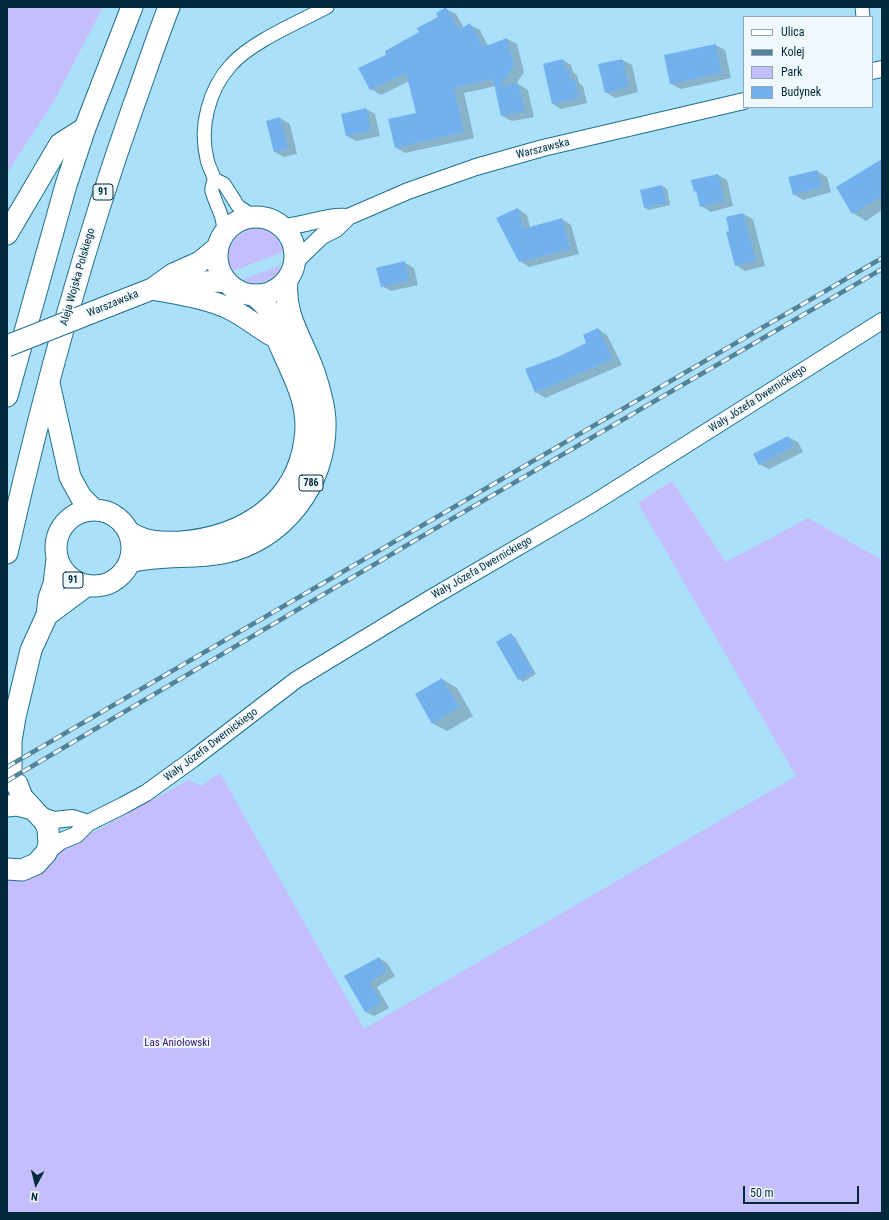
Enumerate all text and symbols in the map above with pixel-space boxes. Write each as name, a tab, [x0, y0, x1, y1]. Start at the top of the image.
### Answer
legend	[743, 16, 873, 108]
text: Ulica	[781, 25, 805, 39]
text: Kolej	[781, 45, 804, 59]
text: Park	[781, 65, 802, 79]
text: Budynek	[781, 85, 821, 99]
street label: Warszawska	[515, 136, 571, 162]
road number: 91	[93, 184, 113, 200]
street label: Aleja Wojska Polskiego	[58, 227, 98, 327]
street label: Warszawska	[85, 288, 141, 320]
street label: Wały Józefa Dwernickiego	[707, 362, 809, 436]
road number: 786	[299, 475, 323, 491]
street label: Wały Józefa Dwernickiego	[429, 534, 535, 602]
road number: 91	[63, 572, 83, 588]
street label: Wały Józefa Dwernickiego	[162, 706, 260, 784]
park label: Las Aniołowski	[144, 1036, 210, 1050]
north arrow	[16, 1164, 56, 1204]
scale bar	[745, 1178, 861, 1204]
text: 50 m	[750, 1186, 774, 1200]
text: N	[30, 1190, 39, 1203]

